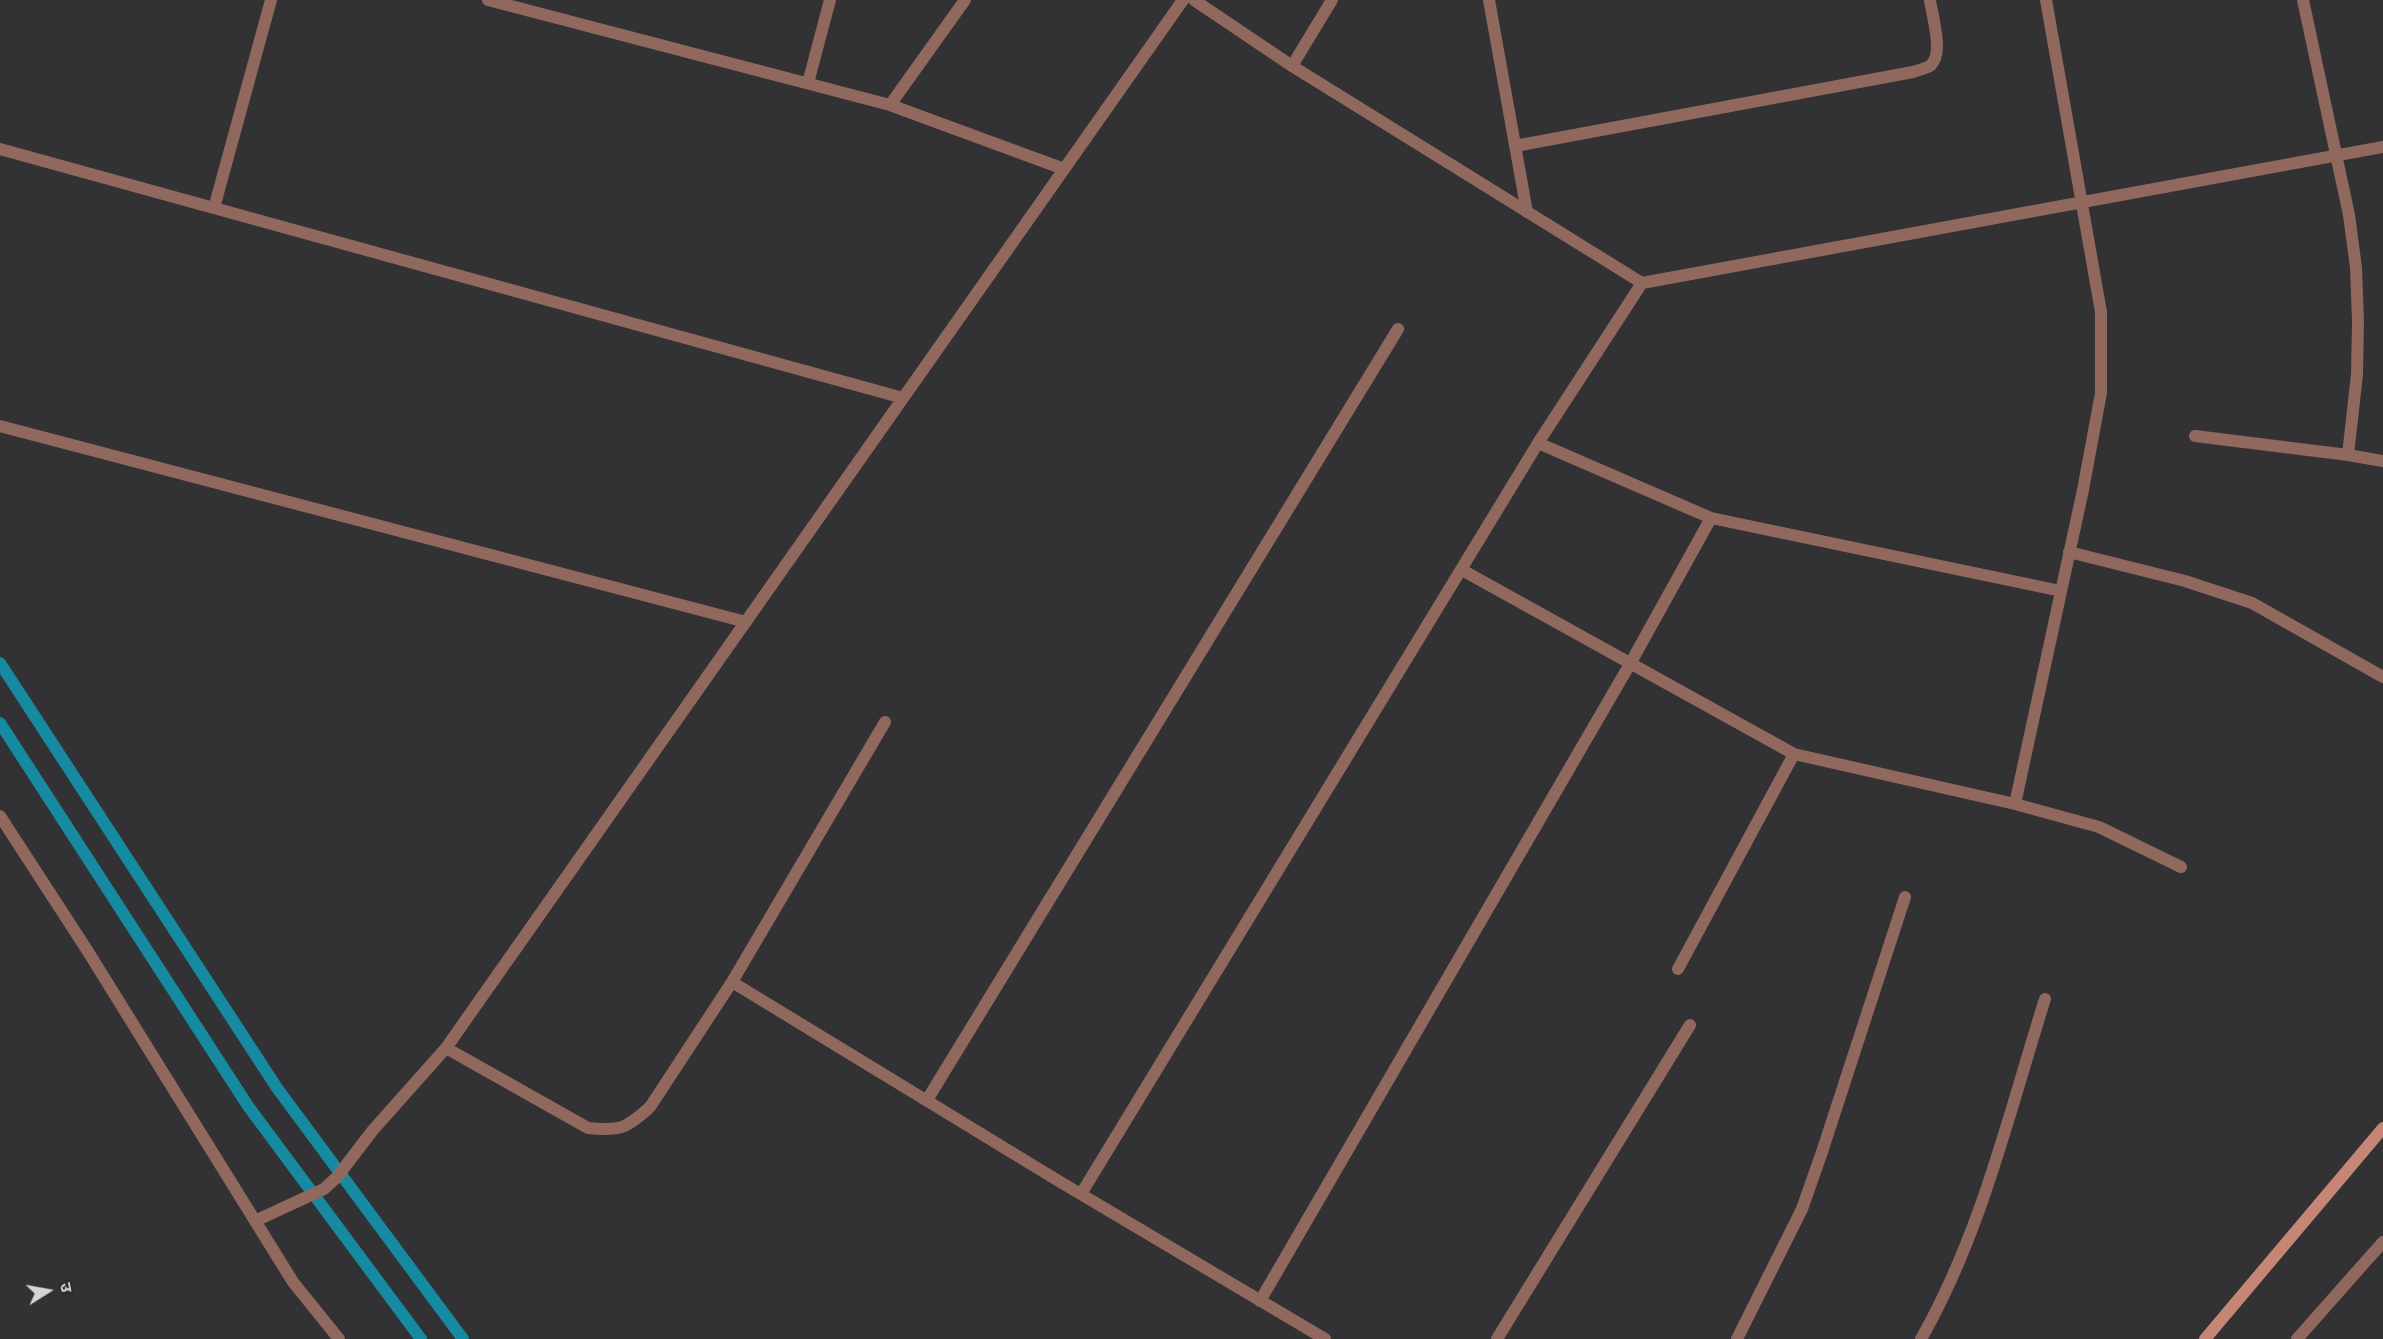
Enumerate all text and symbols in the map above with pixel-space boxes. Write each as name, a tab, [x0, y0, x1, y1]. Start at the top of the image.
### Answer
north arrow	[18, 1261, 78, 1321]
text: उ	[54, 1281, 77, 1294]

